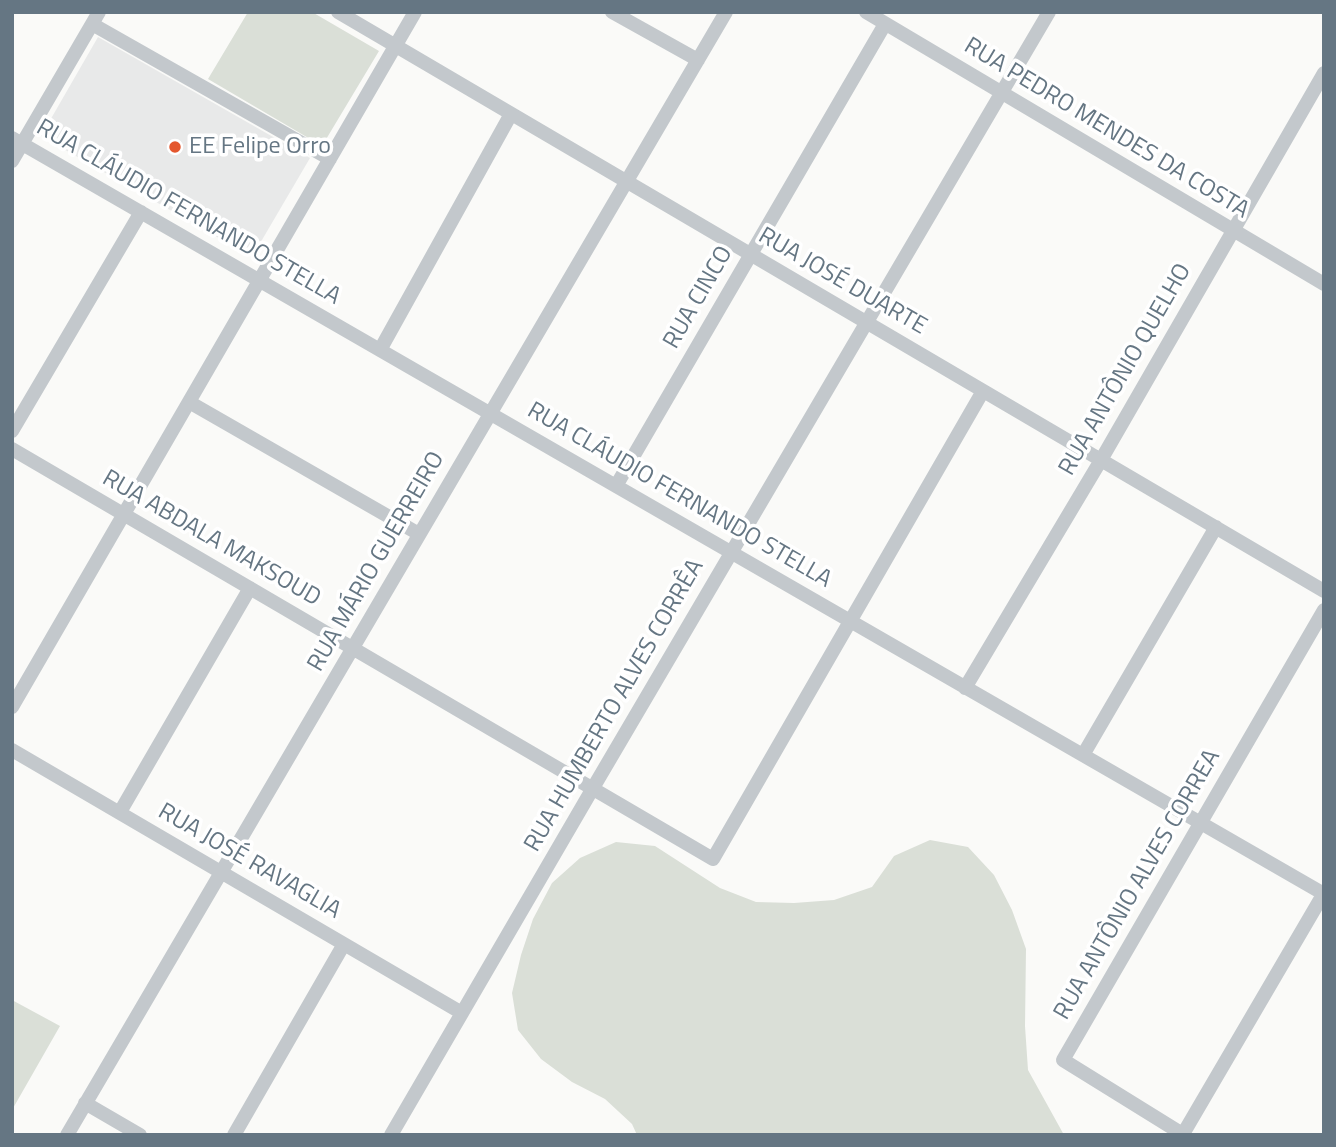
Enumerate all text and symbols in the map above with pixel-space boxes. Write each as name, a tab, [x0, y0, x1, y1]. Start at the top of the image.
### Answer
street label: RUA PEDRO MENDES DA COSTA	[958, 32, 1254, 226]
street label: RUA CLÁUDIO FERNANDO STELLA	[31, 114, 345, 312]
place label: EE Felipe Orro	[189, 133, 331, 161]
marker: EE Felipe Orro	[167, 139, 183, 155]
street label: RUA JOSÉ DUARTE	[753, 222, 931, 342]
street label: RUA CINCO	[658, 242, 740, 354]
street label: RUA ANTÔNIO QUELHO	[1054, 259, 1198, 481]
street label: RUA CLÁUDIO FERNANDO STELLA	[522, 397, 836, 595]
street label: RUA MÁRIO GUERREIRO	[302, 447, 452, 677]
street label: RUA ABDALA MAKSOUD	[97, 465, 325, 613]
street label: RUA HUMBERTO ALVES CORRÊA	[519, 555, 711, 857]
street label: RUA ANTÔNIO ALVES CORREA	[1049, 745, 1227, 1025]
street label: RUA JOSÉ RAVAGLIA	[153, 798, 345, 926]

